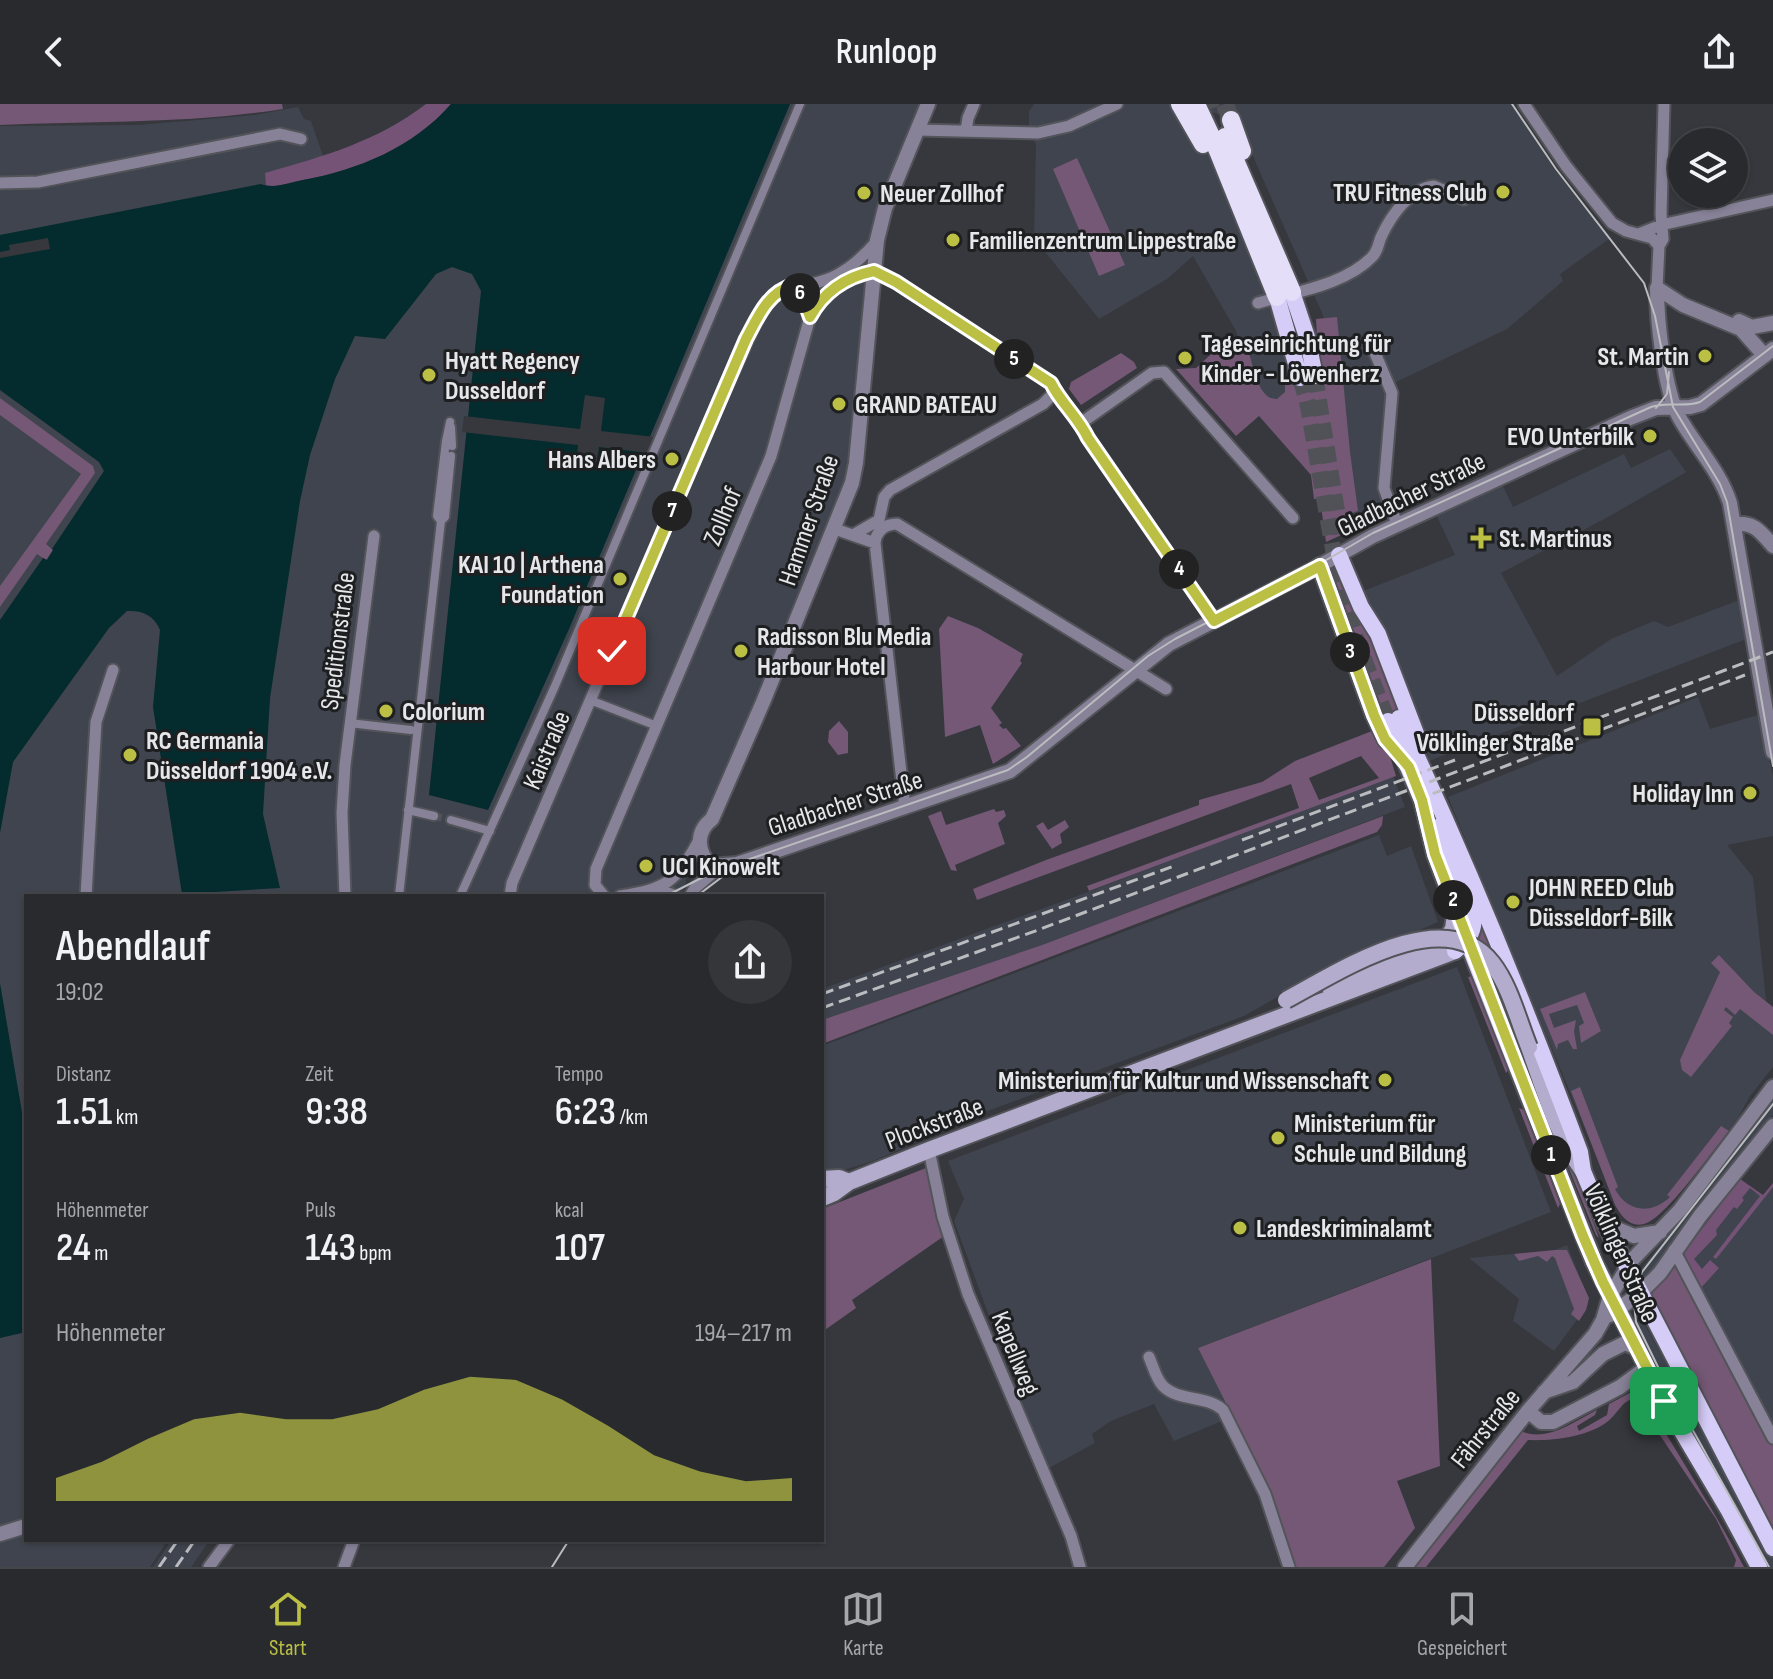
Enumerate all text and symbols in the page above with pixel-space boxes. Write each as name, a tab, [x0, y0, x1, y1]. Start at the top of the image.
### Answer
icon: back	[32, 30, 76, 74]
icon: share	[1697, 30, 1741, 74]
text: Runloop	[836, 31, 937, 74]
map controls	[1668, 128, 1748, 208]
button: layers	[1668, 128, 1748, 208]
place label: TRU Fitness Club	[1333, 178, 1487, 209]
place label: Neuer Zollhof	[880, 179, 1004, 210]
marker: TRU Fitness Club	[1494, 183, 1512, 201]
marker: Neuer Zollhof	[855, 184, 873, 202]
place label: Familienzentrum Lippestraße	[969, 226, 1236, 257]
marker: Familienzentrum Lippestraße	[944, 231, 962, 249]
pin: 6	[780, 273, 820, 313]
text: 6	[795, 279, 805, 306]
place label: Tageseinrichtung für Kinder - Löwenherz	[1201, 329, 1391, 390]
pin: 5	[994, 339, 1034, 379]
place label: St. Martin	[1597, 342, 1689, 373]
text: 5	[1009, 345, 1019, 372]
place label: Hyatt Regency Dusseldorf	[445, 346, 580, 407]
marker: St. Martin	[1696, 347, 1714, 365]
marker: Tageseinrichtung für Kinder - Löwenherz	[1176, 349, 1194, 367]
marker: Hyatt Regency Dusseldorf	[420, 366, 438, 384]
place label: GRAND BATEAU	[855, 390, 997, 421]
marker: GRAND BATEAU	[830, 395, 848, 413]
place label: EVO Unterbilk	[1507, 422, 1634, 453]
marker: EVO Unterbilk	[1641, 427, 1659, 445]
place label: Hans Albers	[548, 445, 656, 476]
street label: Gladbacher Straße	[1333, 446, 1491, 544]
marker: Hans Albers	[663, 450, 681, 468]
street label: Hammer Straße	[773, 451, 846, 590]
street label: Zollhof	[697, 482, 750, 550]
pin: 7	[652, 491, 692, 531]
text: 7	[667, 497, 677, 524]
place label: St. Martinus	[1499, 524, 1612, 555]
marker: St. Martinus	[1470, 527, 1492, 549]
pin: 4	[1159, 549, 1199, 589]
place label: KAI 10 | Arthena Foundation	[458, 550, 604, 611]
text: 4	[1174, 555, 1184, 582]
marker: KAI 10 | Arthena Foundation	[611, 570, 629, 588]
street label: Speditionstraße	[315, 571, 362, 712]
pin	[578, 617, 646, 685]
place label: Radisson Blu Media Harbour Hotel	[757, 622, 931, 683]
icon: check	[590, 629, 634, 673]
pin: 3	[1330, 632, 1370, 672]
text: 3	[1345, 638, 1355, 665]
marker: Radisson Blu Media Harbour Hotel	[732, 642, 750, 660]
place label: Colorium	[402, 697, 485, 728]
place label: Düsseldorf Völklinger Straße	[1416, 698, 1575, 759]
marker: Colorium	[377, 702, 395, 720]
street label: Kaistraße	[517, 707, 578, 794]
marker: Düsseldorf Völklinger Straße	[1581, 716, 1603, 738]
place label: RC Germania Düsseldorf 1904 e.V.	[146, 726, 332, 787]
marker: RC Germania Düsseldorf 1904 e.V.	[121, 746, 139, 764]
street label: Gladbacher Straße	[764, 765, 927, 844]
place label: Holiday Inn	[1632, 779, 1734, 810]
marker: Holiday Inn	[1741, 784, 1759, 802]
place label: UCI Kinowelt	[662, 852, 781, 883]
marker: UCI Kinowelt	[637, 857, 655, 875]
place label: JOHN REED Club Düsseldorf-Bilk	[1528, 873, 1674, 934]
pin: 2	[1433, 880, 1473, 920]
text: 2	[1448, 886, 1458, 913]
marker: JOHN REED Club Düsseldorf-Bilk	[1504, 893, 1522, 911]
text: Abendlauf	[56, 920, 210, 973]
button: share	[708, 920, 792, 1004]
text: 19:02	[56, 977, 104, 1008]
text: Distanz	[56, 1061, 111, 1088]
text: Zeit	[305, 1061, 334, 1088]
text: Tempo	[555, 1061, 603, 1088]
place label: Ministerium für Kultur und Wissenschaft	[998, 1066, 1369, 1097]
marker: Ministerium für Kultur und Wissenschaft	[1376, 1071, 1394, 1089]
text: 1.51	[56, 1088, 112, 1136]
text: 9:38	[305, 1088, 368, 1136]
text: 6:23	[555, 1088, 616, 1136]
street label: Plockstraße	[881, 1092, 988, 1157]
text: km	[112, 1104, 138, 1131]
text: /km	[616, 1104, 648, 1131]
place label: Ministerium für Schule und Bildung	[1294, 1109, 1467, 1170]
marker: Ministerium für Schule und Bildung	[1269, 1129, 1287, 1147]
pin: 1	[1531, 1135, 1571, 1175]
text: 1	[1547, 1141, 1555, 1168]
street label: Völklinger Straße	[1576, 1180, 1665, 1327]
text: Höhenmeter	[56, 1197, 149, 1224]
text: Puls	[305, 1197, 336, 1224]
text: kcal	[555, 1197, 584, 1224]
place label: Landeskriminalamt	[1256, 1214, 1432, 1245]
marker: Landeskriminalamt	[1231, 1219, 1249, 1237]
text: 24	[56, 1224, 91, 1272]
text: 143	[305, 1224, 356, 1272]
text: 107	[555, 1224, 605, 1272]
text: m	[91, 1240, 108, 1267]
text: bpm	[356, 1240, 392, 1267]
street label: Kapellweg	[984, 1307, 1045, 1400]
text: Höhenmeter	[56, 1318, 165, 1349]
text: 194–217 m	[695, 1318, 792, 1349]
pin	[1630, 1367, 1698, 1435]
icon: arrive	[1642, 1379, 1686, 1423]
street label: Fährstraße	[1445, 1383, 1528, 1475]
tab: Start	[266, 1587, 310, 1662]
tab: Karte	[841, 1587, 885, 1662]
tab: Gespeichert	[1417, 1587, 1507, 1662]

